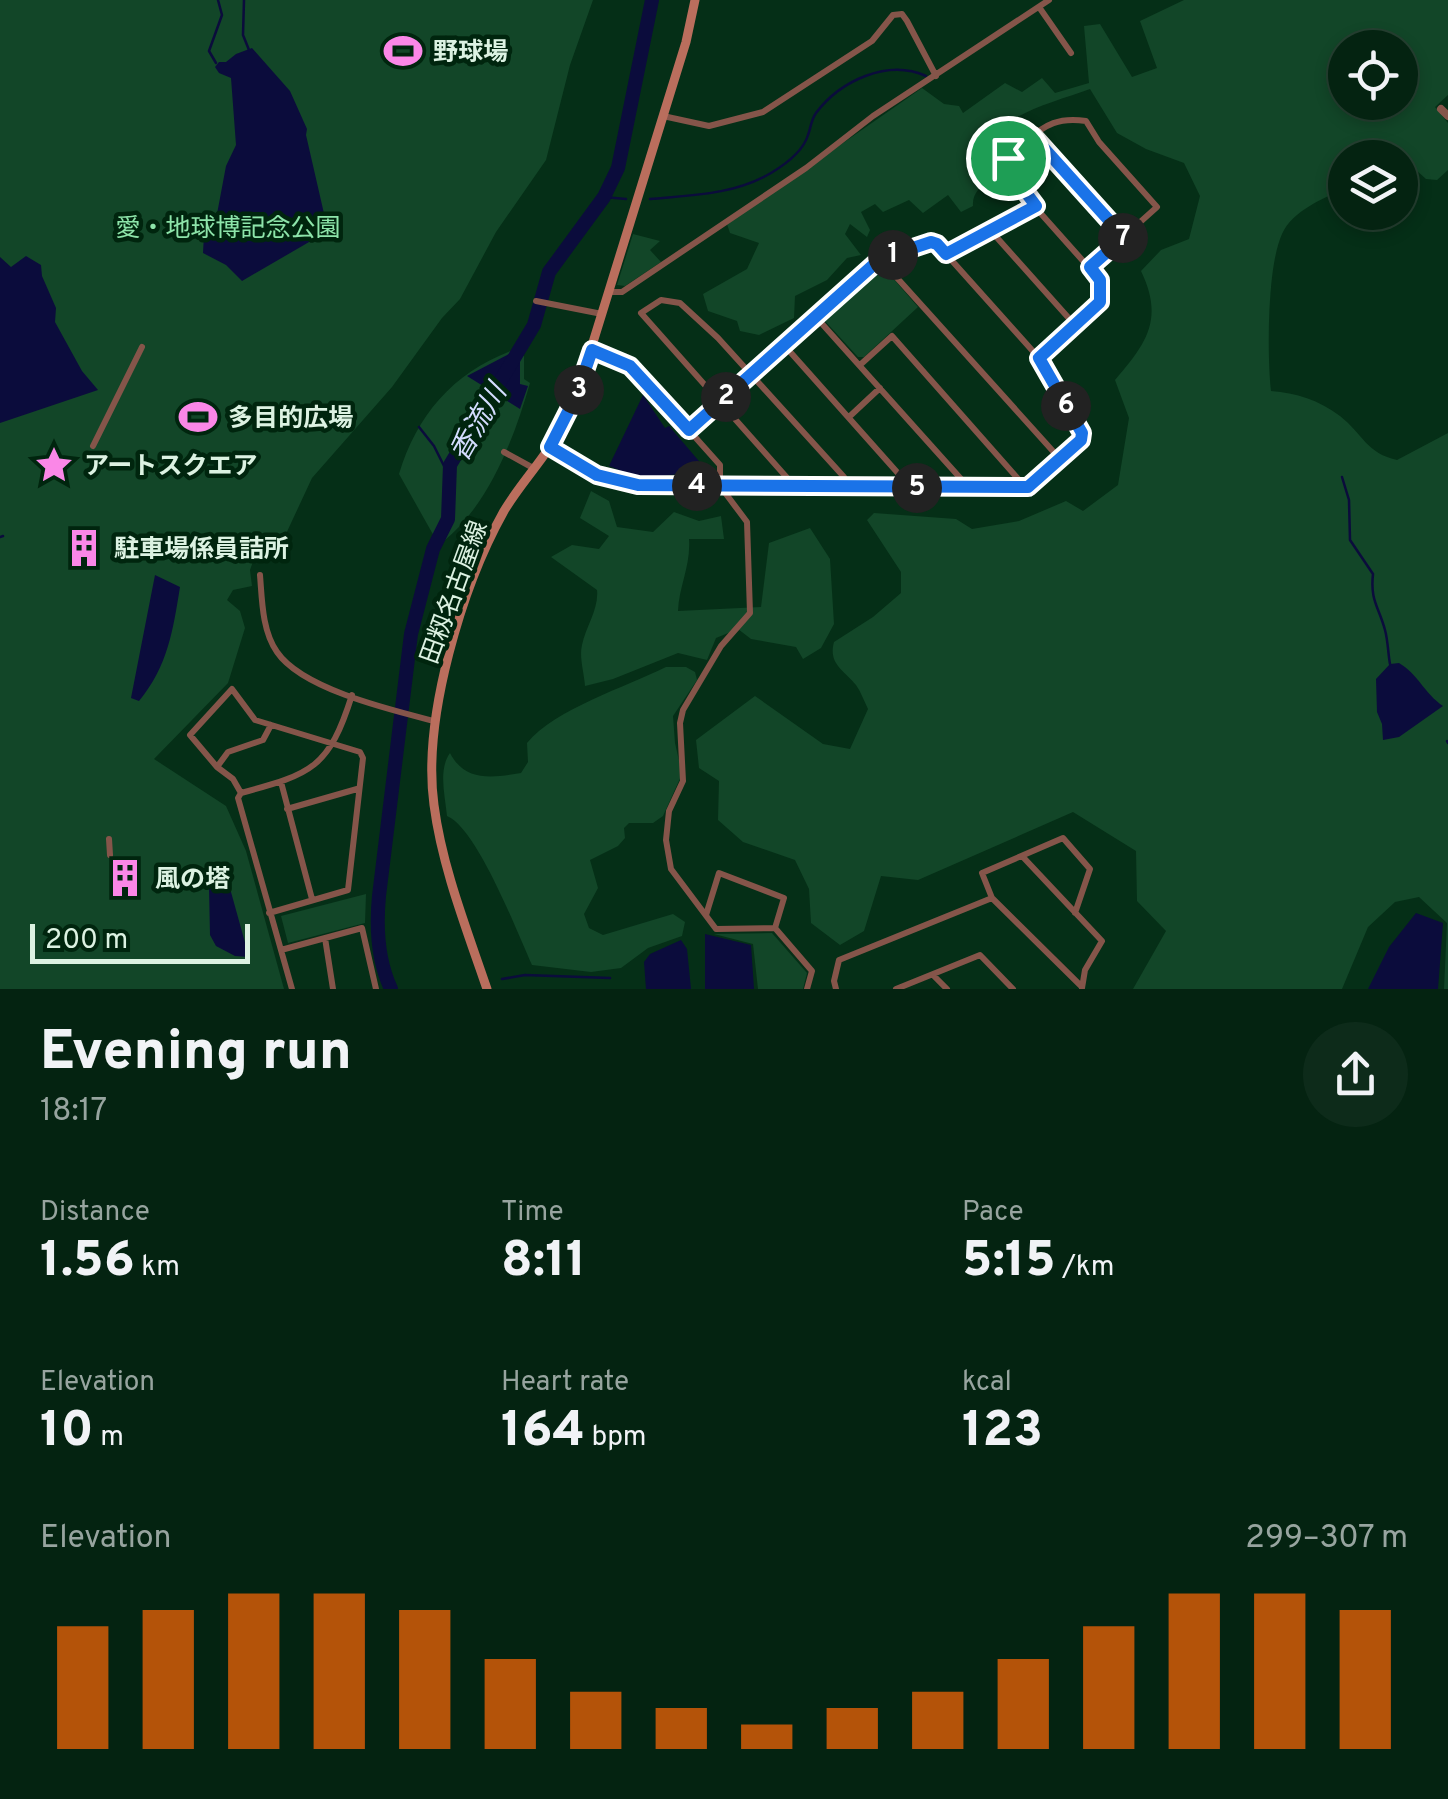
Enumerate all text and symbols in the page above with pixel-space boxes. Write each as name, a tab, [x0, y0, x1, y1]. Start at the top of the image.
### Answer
sports icon: 野球場	[382, 30, 424, 72]
map controls	[1328, 30, 1418, 230]
button: locate	[1328, 30, 1418, 120]
place label: 野球場	[433, 38, 508, 70]
pin	[966, 116, 1051, 201]
icon: arrive	[981, 131, 1036, 186]
button: layers	[1328, 140, 1418, 230]
pin: 7	[1098, 213, 1148, 263]
park label: 愛・地球博記念公園	[115, 214, 341, 246]
text: 7	[1115, 220, 1131, 256]
pin: 1	[868, 230, 918, 280]
text: 1	[887, 237, 899, 273]
pin: 3	[554, 365, 604, 415]
text: 3	[571, 372, 587, 408]
pin: 2	[701, 372, 751, 422]
water label: 香流川	[443, 376, 518, 469]
text: 2	[717, 379, 735, 415]
pin: 6	[1041, 381, 1091, 431]
text: 6	[1057, 388, 1075, 424]
sports icon: 多目的広場	[177, 396, 219, 438]
place label: 多目的広場	[228, 404, 353, 436]
place icon: アートスクエア	[33, 444, 75, 486]
place label: アートスクエア	[84, 452, 258, 484]
pin: 4	[672, 461, 722, 511]
pin: 5	[892, 463, 942, 513]
text: 4	[688, 468, 706, 504]
text: 5	[908, 470, 926, 506]
street label: 田籾名古屋線	[415, 517, 497, 669]
building icon: 駐車場係員詰所	[63, 527, 105, 569]
place label: 駐車場係員詰所	[114, 535, 289, 567]
building icon: 風の塔	[104, 857, 146, 899]
place label: 風の塔	[155, 865, 230, 897]
scale bar	[30, 919, 250, 964]
text: 200 m	[45, 923, 128, 959]
text: Evening run	[40, 1019, 352, 1089]
button: share	[1303, 1022, 1408, 1127]
text: 18:17	[40, 1092, 107, 1132]
text: Distance	[40, 1195, 150, 1231]
text: Time	[501, 1195, 564, 1231]
text: Pace	[962, 1195, 1024, 1231]
text: 1.56	[40, 1231, 135, 1294]
text: 8:11	[501, 1231, 586, 1294]
text: 5:15	[962, 1231, 1056, 1294]
text: km	[135, 1250, 180, 1286]
text: /km	[1056, 1250, 1114, 1286]
text: Elevation	[40, 1365, 155, 1401]
text: Heart rate	[501, 1365, 629, 1401]
text: kcal	[962, 1365, 1012, 1401]
text: 10	[40, 1401, 94, 1464]
text: 164	[501, 1401, 585, 1464]
text: 123	[962, 1401, 1043, 1464]
text: m	[94, 1420, 124, 1456]
text: bpm	[585, 1420, 647, 1456]
text: Elevation	[40, 1519, 172, 1559]
text: 299–307 m	[1245, 1519, 1408, 1559]

